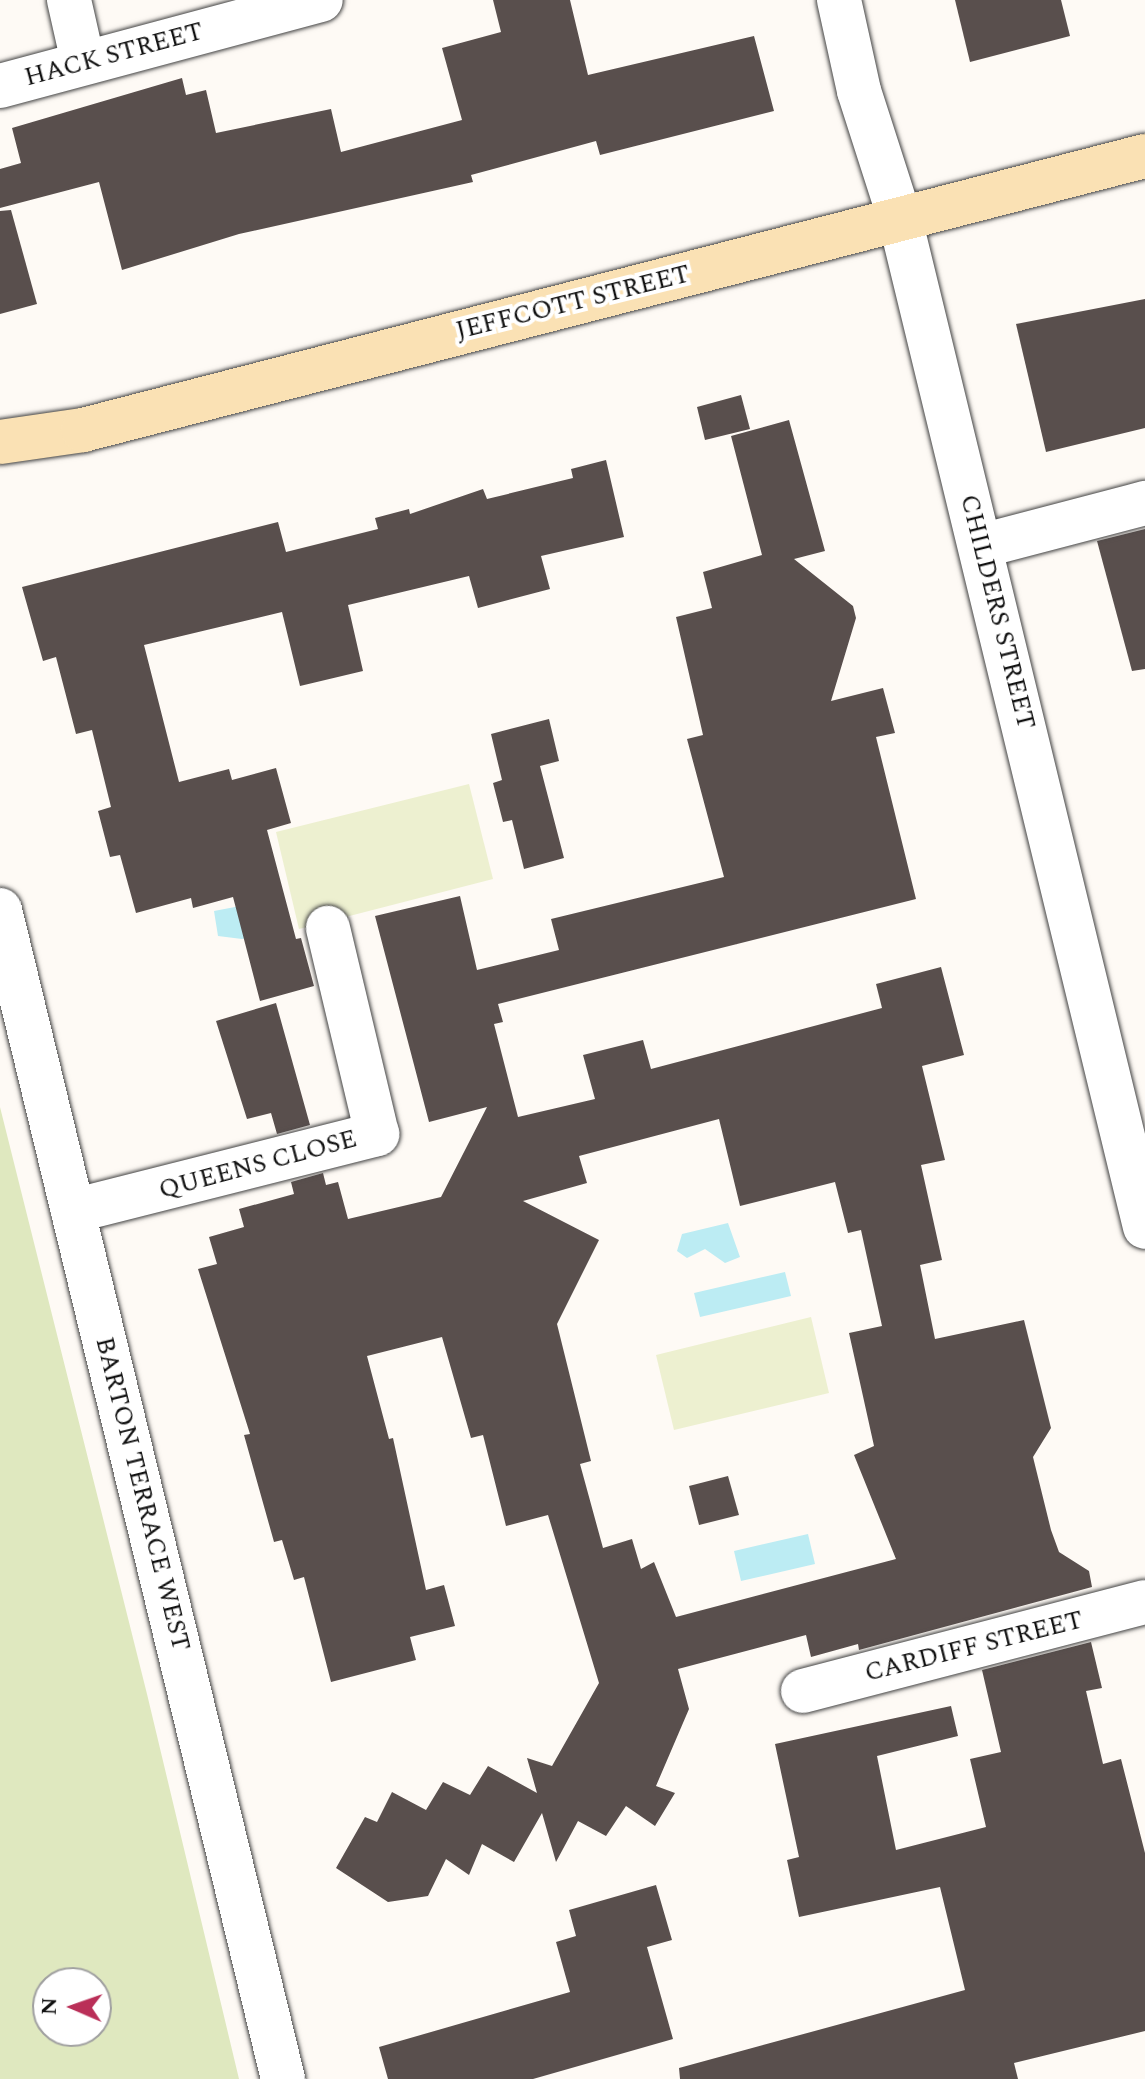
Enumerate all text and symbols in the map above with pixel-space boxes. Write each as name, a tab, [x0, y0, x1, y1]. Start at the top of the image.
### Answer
street label: HACK STREET	[21, 16, 207, 94]
street label: JEFFCOTT STREET	[453, 259, 693, 347]
street label: CHILDERS STREET	[953, 491, 1041, 733]
street label: QUEENS CLOSE	[156, 1124, 360, 1206]
street label: BARTON TERRACE WEST	[88, 1334, 196, 1654]
street label: CARDIFF STREET	[862, 1605, 1086, 1689]
north arrow	[32, 1967, 112, 2047]
text: N	[33, 1997, 66, 2016]

